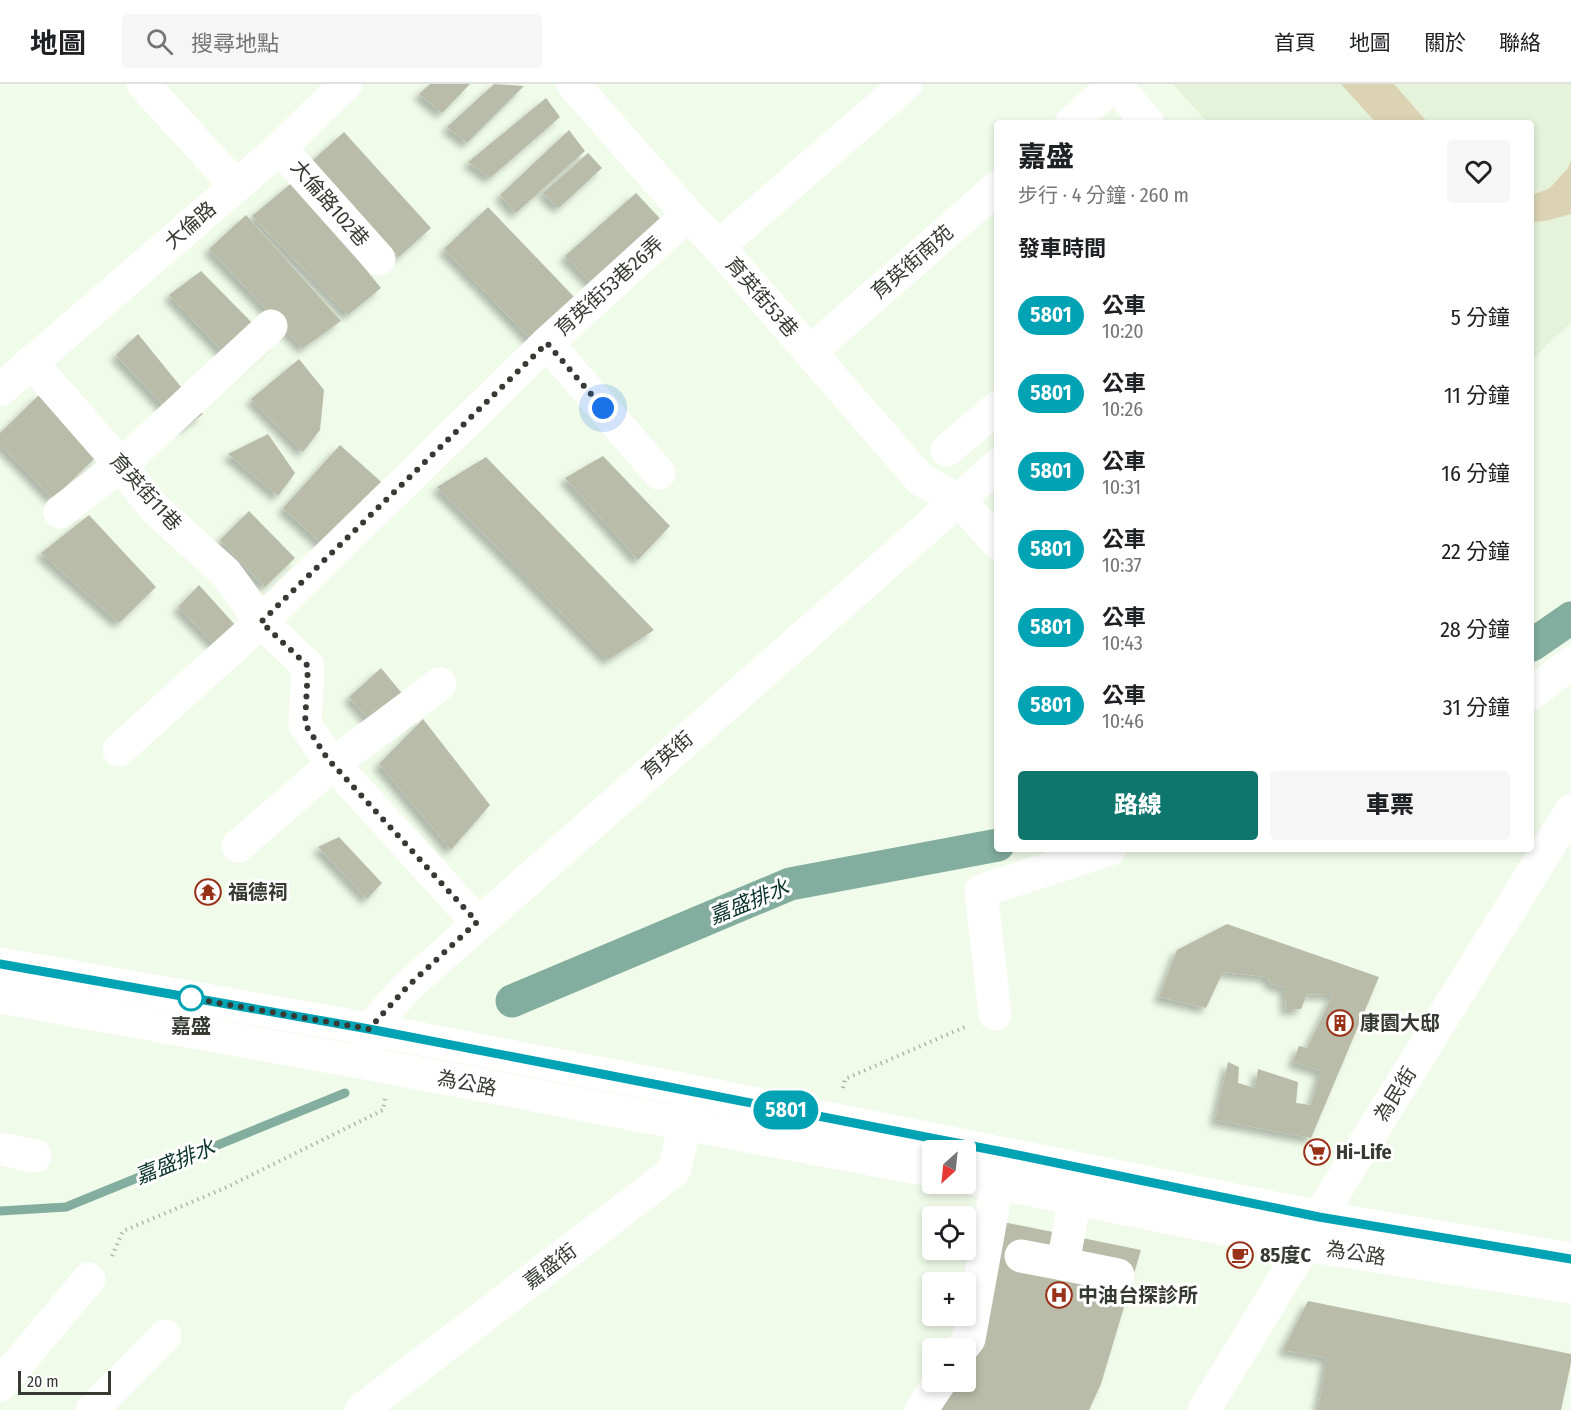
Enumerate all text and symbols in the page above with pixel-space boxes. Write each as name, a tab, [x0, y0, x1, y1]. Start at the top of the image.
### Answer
search box	[122, 14, 542, 68]
icon: search	[143, 25, 176, 58]
text: 地圖	[30, 27, 86, 60]
text: 搜尋地點	[191, 30, 279, 57]
text: 首頁	[1274, 30, 1316, 56]
text: 地圖	[1349, 30, 1391, 56]
text: 關於	[1424, 30, 1466, 56]
text: 聯絡	[1499, 30, 1541, 56]
text: 嘉盛	[1018, 140, 1074, 173]
button: heart	[1447, 140, 1510, 203]
street label: 大倫路102巷	[286, 155, 374, 251]
text: 步行 · 4 分鐘 · 260 m	[1018, 183, 1189, 207]
street label: 大倫路	[159, 196, 221, 254]
street label: 育英街南苑	[866, 220, 958, 304]
street label: 育英街53巷26弄	[550, 231, 668, 341]
text: 發車時間	[1018, 235, 1106, 262]
street label: 育英街53巷	[721, 252, 803, 342]
text: 公車	[1102, 292, 1146, 319]
text: 5801	[1030, 302, 1072, 328]
text: 5 分鐘	[1451, 304, 1510, 331]
text: 10:20	[1102, 319, 1144, 343]
text: 公車	[1102, 370, 1146, 397]
text: 5801	[1030, 380, 1072, 406]
text: 11 分鐘	[1444, 382, 1510, 409]
your location	[588, 393, 618, 423]
text: 10:26	[1102, 397, 1143, 421]
text: 公車	[1102, 448, 1146, 475]
street label: 育英街11巷	[105, 449, 187, 535]
text: 5801	[1030, 458, 1072, 484]
text: 16 分鐘	[1441, 460, 1510, 487]
text: 10:31	[1102, 475, 1141, 499]
text: 公車	[1102, 526, 1146, 553]
text: 5801	[1030, 536, 1072, 562]
text: 22 分鐘	[1441, 538, 1510, 565]
text: 10:37	[1102, 553, 1142, 577]
text: 公車	[1102, 604, 1146, 631]
text: 5801	[1030, 614, 1072, 640]
text: 28 分鐘	[1440, 616, 1510, 643]
text: 10:43	[1102, 631, 1143, 655]
text: 公車	[1102, 682, 1146, 709]
text: 5801	[1030, 692, 1072, 718]
text: 31 分鐘	[1443, 694, 1510, 721]
text: 10:46	[1102, 709, 1144, 733]
street label: 育英街	[636, 726, 698, 784]
button: 路線	[1018, 771, 1258, 840]
button: 車票	[1270, 771, 1510, 840]
water label: 嘉盛排水	[705, 874, 794, 930]
temple icon: 福德祠	[193, 877, 223, 907]
place label: 福德祠	[228, 880, 288, 904]
marker: 嘉盛	[178, 985, 204, 1011]
building icon: 康園大邸	[1325, 1008, 1355, 1038]
place label: 康園大邸	[1360, 1011, 1440, 1035]
place label: 嘉盛	[171, 1014, 211, 1038]
street label: 為民街	[1369, 1062, 1421, 1126]
street label: 為公路	[435, 1065, 499, 1101]
line badge: 5801	[744, 1090, 828, 1130]
text: 5801	[765, 1097, 807, 1123]
water label: 嘉盛排水	[131, 1134, 220, 1190]
supermarket icon: Hi-Life	[1302, 1137, 1332, 1167]
north arrow	[922, 1140, 976, 1194]
map controls	[922, 1140, 976, 1392]
place label: Hi-Life	[1336, 1140, 1392, 1164]
button: locate	[922, 1206, 976, 1260]
street label: 為公路	[1324, 1236, 1388, 1270]
street label: 嘉盛街	[519, 1238, 581, 1294]
cafe icon: 85度C	[1225, 1240, 1255, 1270]
place label: 85度C	[1260, 1243, 1311, 1267]
button: +	[922, 1272, 976, 1326]
hospital icon: 中油台探診所	[1044, 1280, 1074, 1310]
place label: 中油台探診所	[1078, 1283, 1198, 1307]
button: −	[922, 1338, 976, 1392]
scale bar	[18, 1368, 111, 1396]
text: 20 m	[27, 1372, 58, 1391]

